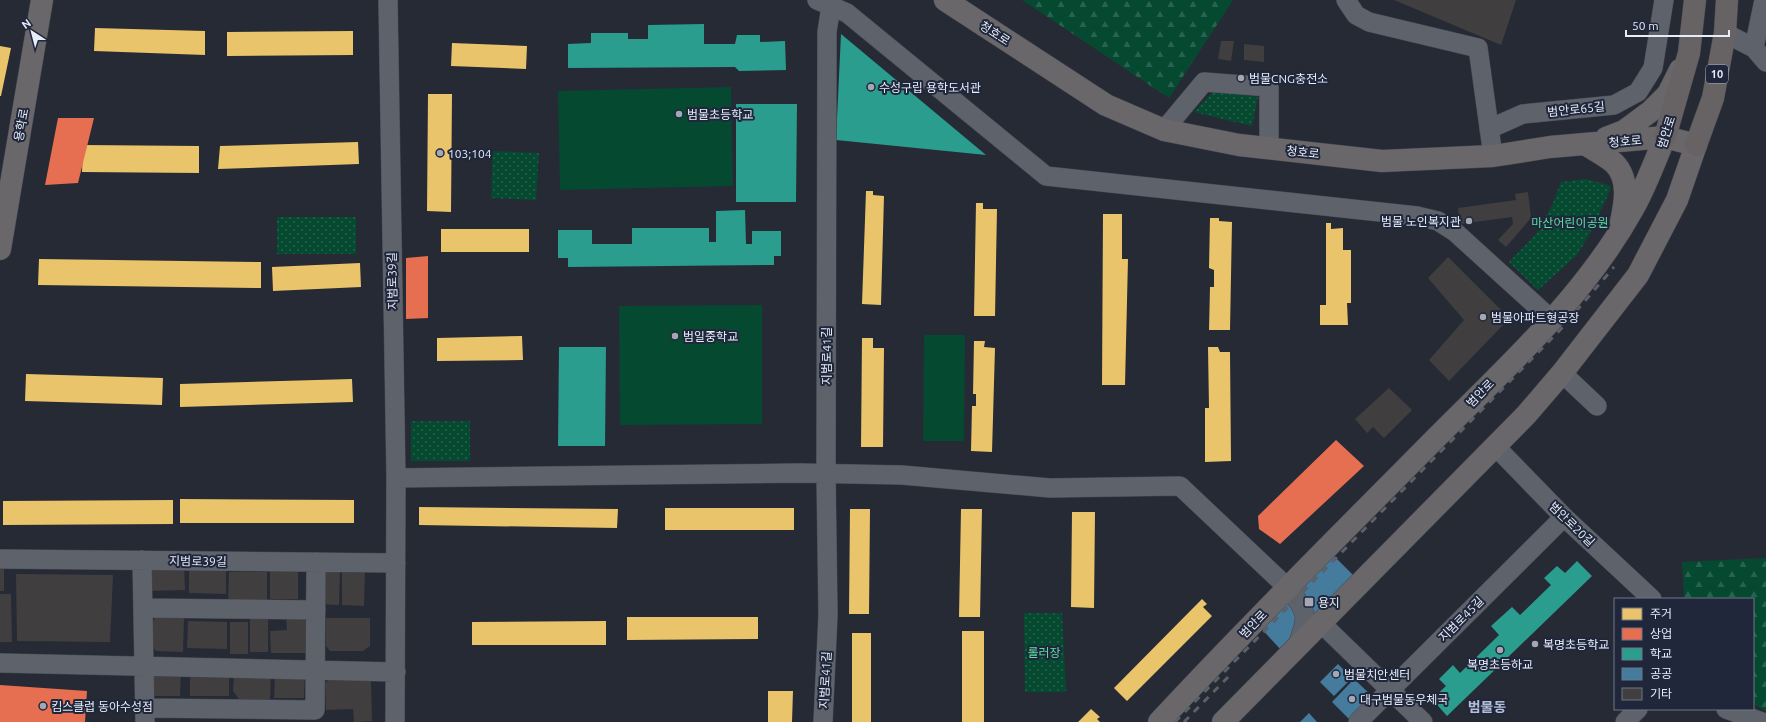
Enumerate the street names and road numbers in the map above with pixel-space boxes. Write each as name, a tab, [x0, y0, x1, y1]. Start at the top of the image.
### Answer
street label: 청호로	[978, 19, 1012, 47]
road number: 10	[1706, 65, 1728, 83]
street label: 범안로65길	[1547, 100, 1605, 118]
street label: 용학로	[12, 108, 30, 142]
street label: 범안로	[1655, 114, 1677, 150]
street label: 청호로	[1608, 133, 1642, 149]
street label: 청호로	[1286, 144, 1320, 160]
street label: 지범로39길	[385, 252, 399, 310]
street label: 지범로41길	[820, 327, 833, 385]
street label: 범안로	[1464, 377, 1496, 409]
street label: 범안로20길	[1547, 499, 1597, 549]
street label: 지범로39길	[169, 554, 227, 568]
street label: 지범로45길	[1436, 594, 1486, 644]
street label: 범안로	[1237, 608, 1269, 640]
street label: 지범로41길	[817, 651, 833, 709]

